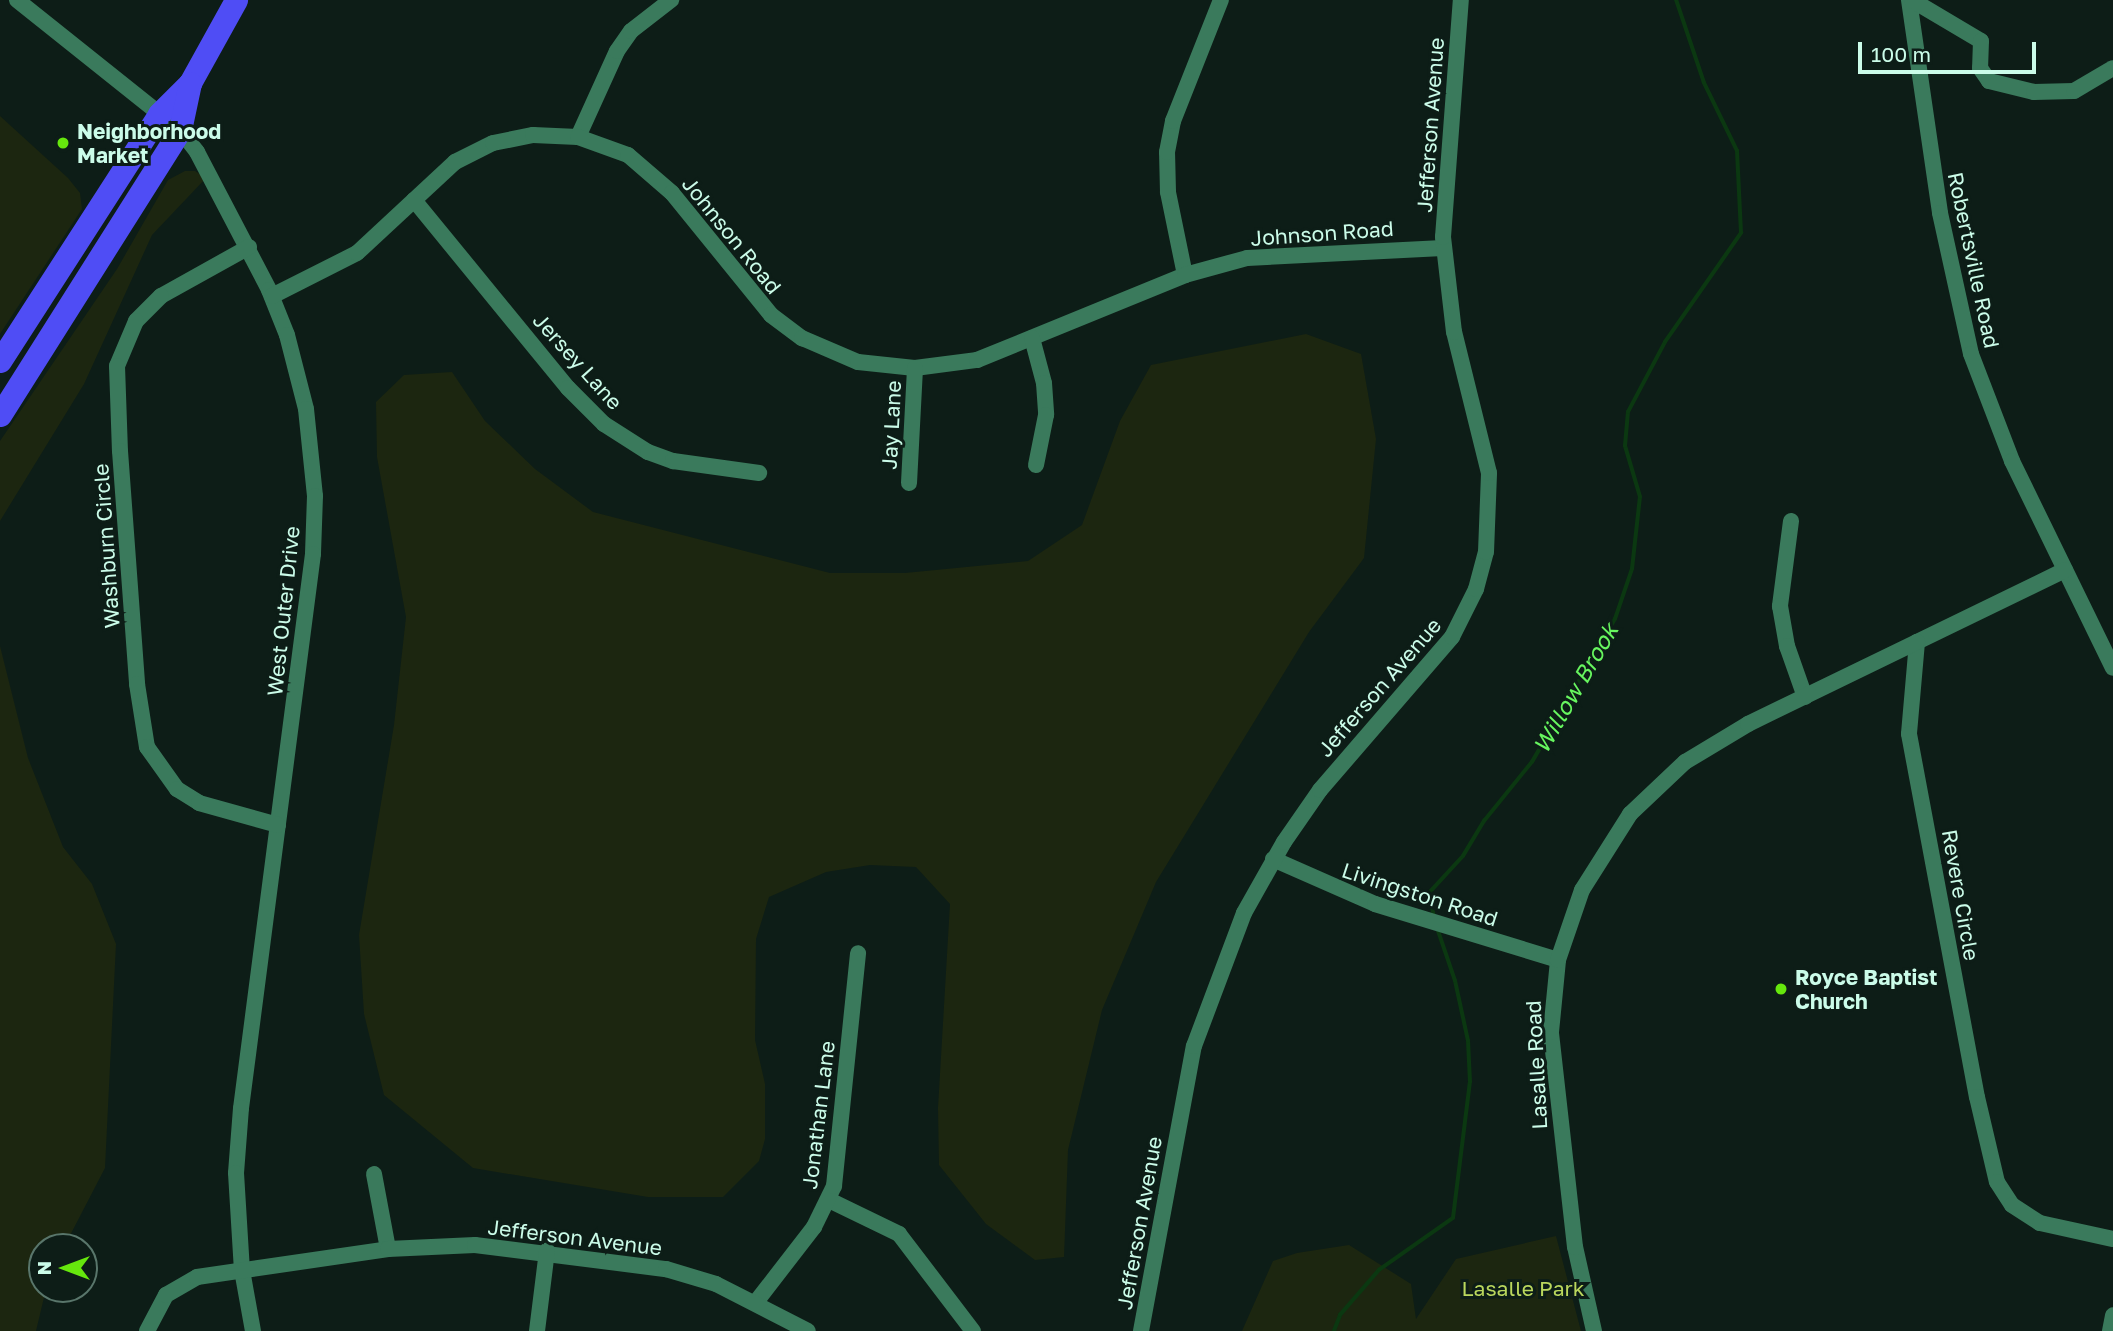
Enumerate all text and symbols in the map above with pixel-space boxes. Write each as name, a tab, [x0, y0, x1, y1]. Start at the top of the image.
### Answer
scale bar	[1861, 28, 2039, 72]
street label: Jefferson Avenue	[1411, 37, 1449, 213]
text: 100 m	[1871, 41, 1931, 67]
place label: Neighborhood Market	[77, 118, 221, 168]
marker: Neighborhood Market	[55, 135, 71, 151]
street label: Robertsville Road	[1943, 170, 2005, 350]
street label: Johnson Road	[677, 171, 787, 299]
street label: Johnson Road	[1250, 215, 1394, 251]
street label: Jersey Lane	[528, 308, 628, 414]
street label: Jay Lane	[876, 380, 906, 470]
street label: Washburn Circle	[88, 463, 124, 629]
street label: West Outer Drive	[262, 525, 304, 697]
street label: Jefferson Avenue	[1312, 613, 1446, 761]
water label: Willow Brook	[1527, 618, 1623, 758]
street label: Revere Circle	[1937, 827, 1985, 963]
street label: Livingston Road	[1339, 857, 1501, 931]
place label: Royce Baptist Church	[1795, 964, 1937, 1014]
marker: Royce Baptist Church	[1773, 981, 1789, 997]
street label: Lasalle Road	[1520, 1000, 1552, 1130]
street label: Jonathan Lane	[796, 1039, 840, 1191]
street label: Jefferson Avenue	[1111, 1134, 1167, 1312]
street label: Jefferson Avenue	[486, 1214, 664, 1260]
north arrow	[28, 1233, 98, 1303]
text: N	[32, 1261, 55, 1275]
park label: Lasalle Park	[1461, 1275, 1585, 1301]

